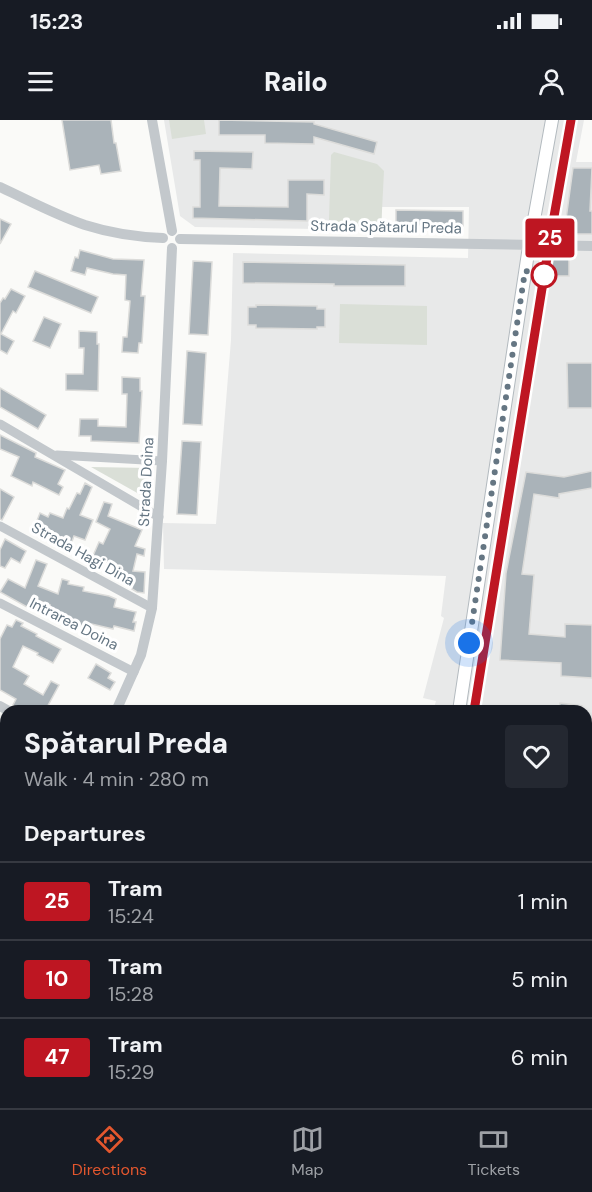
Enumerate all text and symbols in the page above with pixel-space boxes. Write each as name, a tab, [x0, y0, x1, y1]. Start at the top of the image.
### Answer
text: 15:23	[30, 7, 83, 36]
text: Railo	[264, 64, 328, 99]
icon: menu	[24, 65, 57, 98]
icon: person	[535, 65, 568, 98]
street label: Strada Spătarul Preda	[310, 216, 462, 238]
line badge: 25	[523, 218, 577, 258]
text: 25	[537, 224, 563, 252]
unlabelled marker	[531, 262, 557, 288]
street label: Strada Doina	[134, 437, 158, 527]
street label: Strada Hagi Dina	[28, 517, 138, 591]
street label: Intrarea Doina	[26, 593, 122, 655]
your location	[454, 628, 484, 658]
text: Spătarul Preda	[24, 725, 228, 762]
button: heart	[505, 725, 568, 788]
text: Walk · 4 min · 280 m	[24, 766, 209, 792]
text: Departures	[24, 819, 146, 848]
text: Tram	[108, 874, 163, 903]
text: 25	[44, 887, 70, 915]
text: 1 min	[518, 887, 568, 916]
text: 15:24	[108, 903, 154, 929]
text: Tram	[108, 952, 163, 981]
text: 10	[46, 965, 68, 993]
text: 5 min	[511, 965, 568, 994]
text: 15:28	[108, 981, 154, 1007]
text: Tram	[108, 1030, 163, 1059]
text: 47	[45, 1043, 69, 1071]
text: 6 min	[511, 1043, 568, 1072]
text: 15:29	[108, 1059, 154, 1085]
tab: Directions	[72, 1123, 147, 1180]
tab: Map	[291, 1123, 324, 1180]
tab: Tickets	[468, 1123, 520, 1180]

